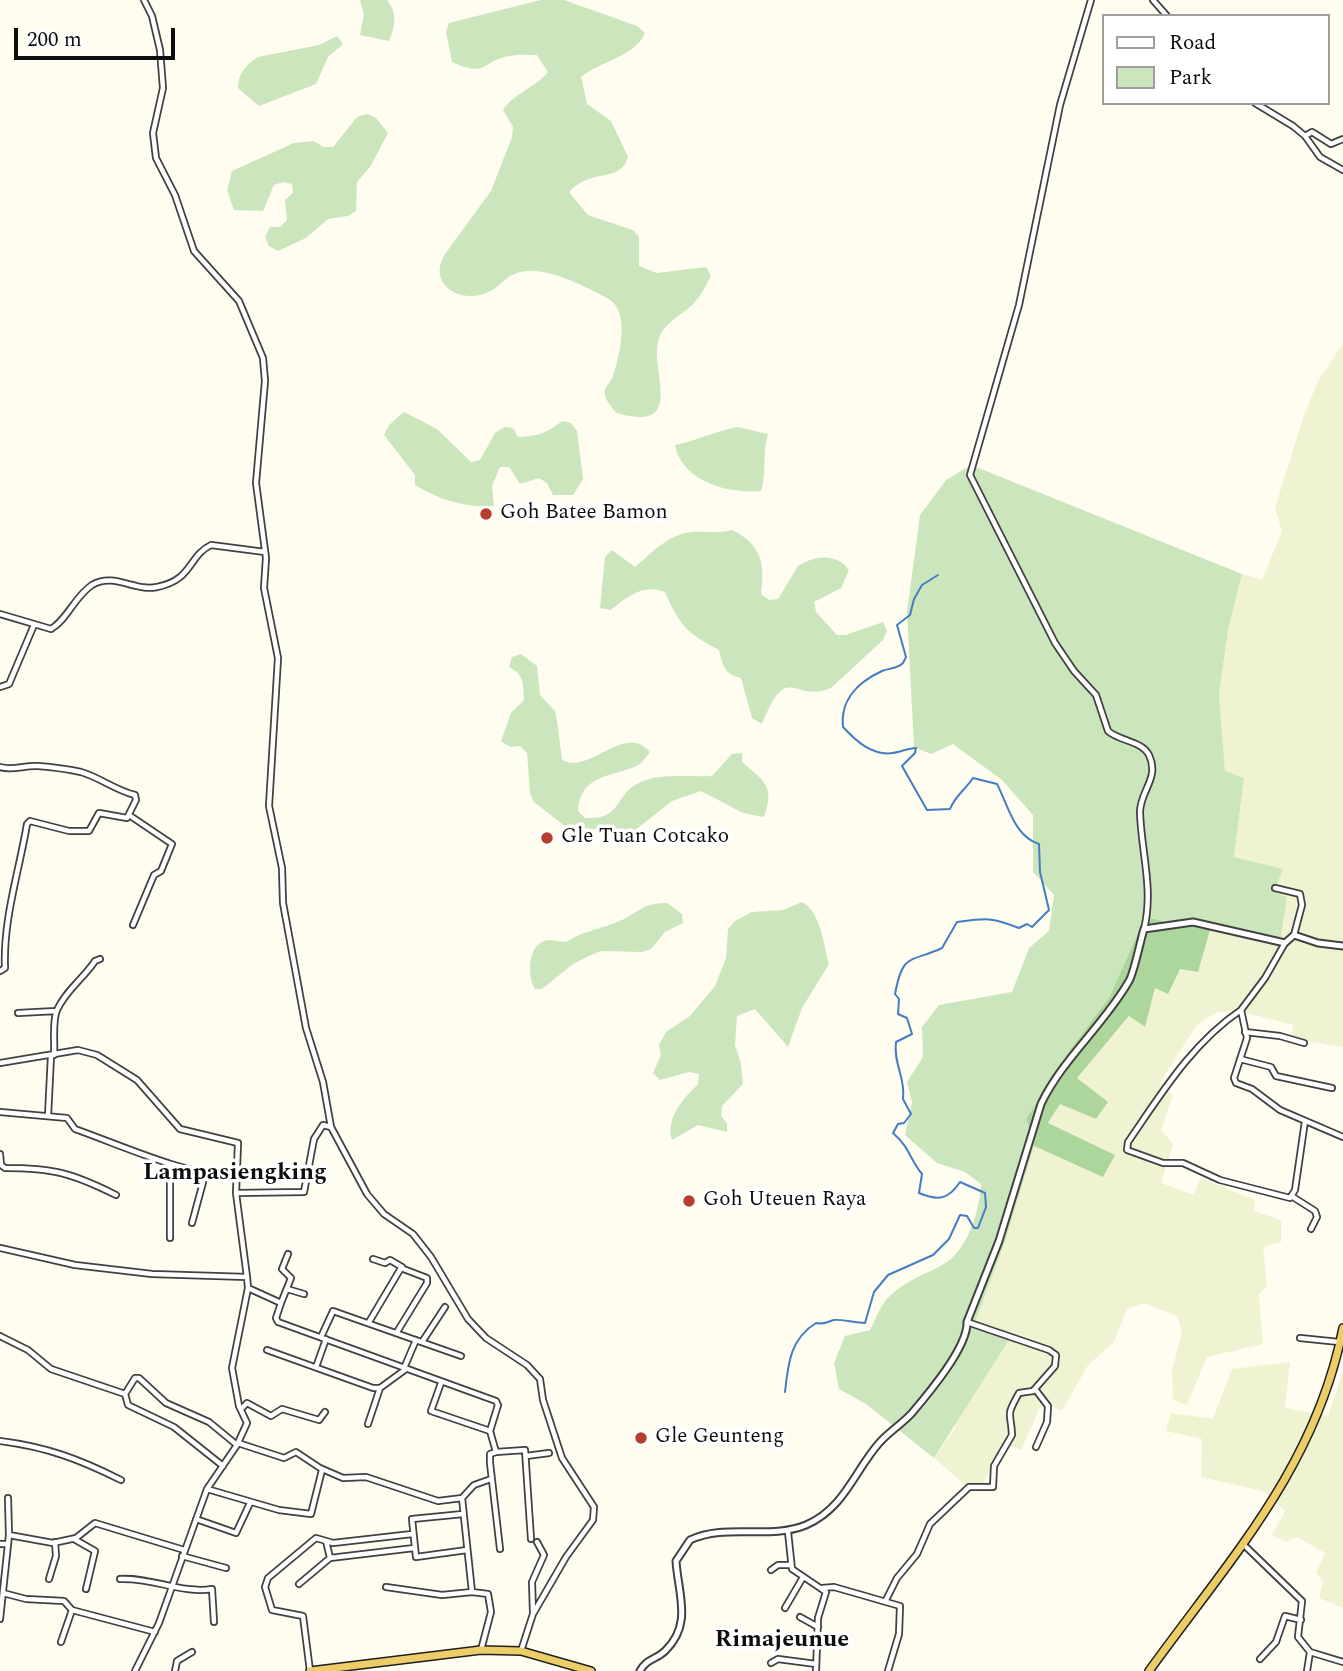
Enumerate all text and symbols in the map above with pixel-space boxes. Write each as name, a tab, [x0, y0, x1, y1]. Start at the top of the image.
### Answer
scale bar	[18, 14, 178, 58]
legend	[1102, 14, 1329, 105]
text: 200 m	[27, 24, 82, 56]
text: Road	[1169, 27, 1216, 59]
text: Park	[1169, 62, 1212, 94]
place label: Goh Batee Bamon	[500, 501, 668, 527]
marker: Goh Batee Bamon	[478, 506, 494, 522]
place label: Gle Tuan Cotcako	[561, 825, 729, 851]
marker: Gle Tuan Cotcako	[539, 830, 555, 846]
district label: Lampasiengking	[143, 1160, 327, 1188]
place label: Goh Uteuen Raya	[703, 1188, 866, 1214]
marker: Goh Uteuen Raya	[681, 1193, 697, 1209]
place label: Gle Geunteng	[655, 1425, 784, 1451]
marker: Gle Geunteng	[633, 1430, 649, 1446]
district label: Rimajeunue	[715, 1627, 849, 1655]

